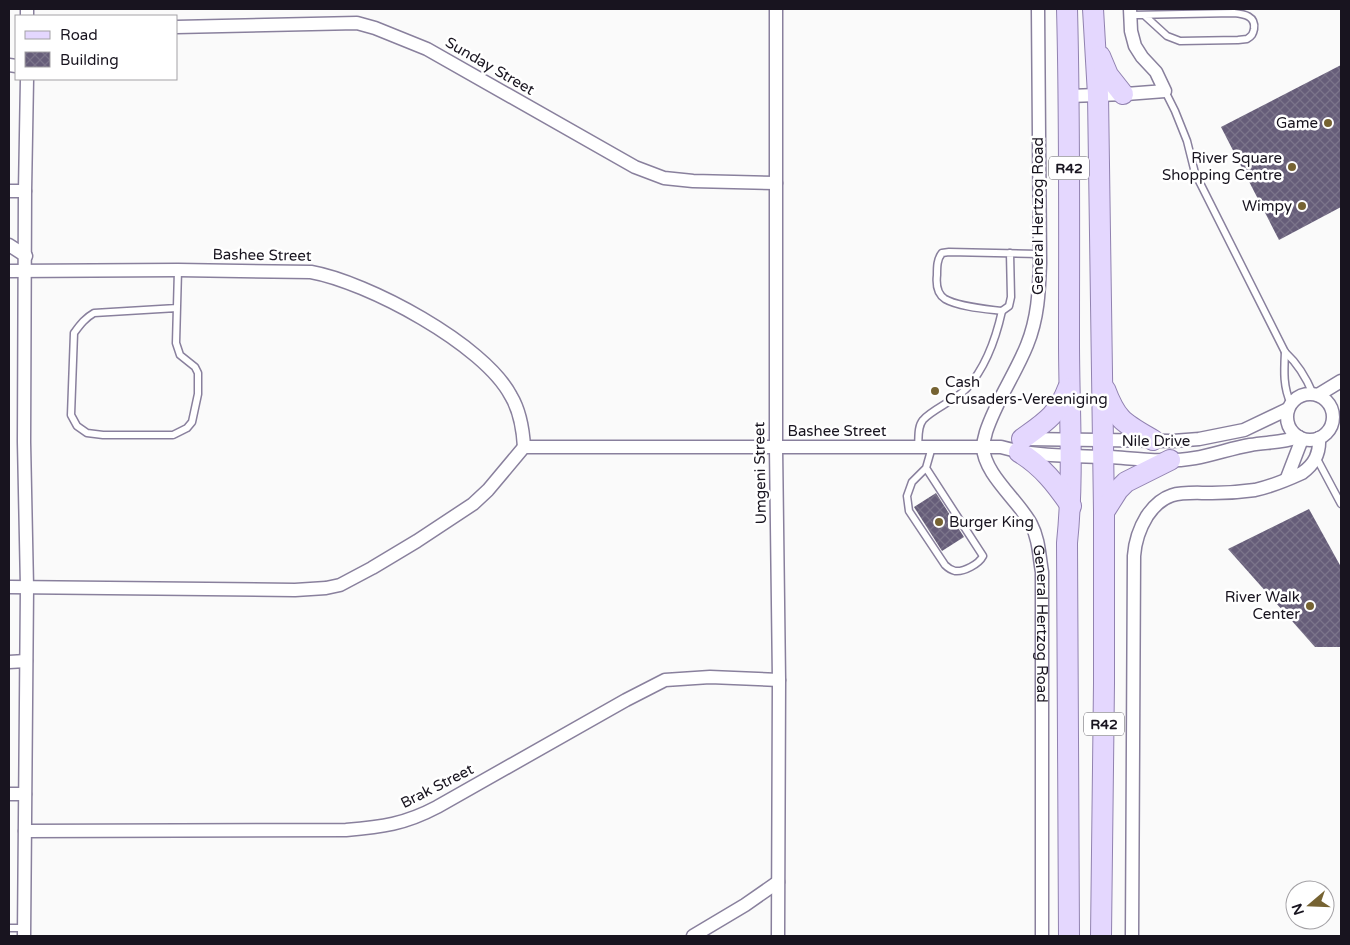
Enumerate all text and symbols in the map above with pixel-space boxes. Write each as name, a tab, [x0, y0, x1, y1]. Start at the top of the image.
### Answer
legend	[15, 15, 178, 80]
text: Road	[60, 26, 98, 44]
street label: Sunday Street	[442, 33, 538, 99]
text: Building	[60, 51, 119, 69]
place label: Game	[1276, 114, 1318, 132]
marker: Game	[1322, 117, 1334, 129]
street label: General Hertzog Road	[1029, 137, 1047, 295]
place label: River Square Shopping Centre	[1162, 149, 1282, 184]
road number: R42	[1049, 156, 1089, 180]
marker: River Square Shopping Centre	[1286, 161, 1298, 173]
place label: Wimpy	[1242, 197, 1292, 215]
marker: Wimpy	[1296, 200, 1308, 212]
street label: Bashee Street	[212, 245, 312, 265]
place label: Cash Crusaders-Vereeniging	[945, 373, 1108, 408]
marker: Cash Crusaders-Vereeniging	[929, 385, 941, 397]
street label: Umgeni Street	[750, 421, 770, 524]
street label: Bashee Street	[788, 422, 887, 440]
street label: Nile Drive	[1122, 432, 1190, 450]
place label: Burger King	[949, 513, 1034, 531]
marker: Burger King	[933, 516, 945, 528]
street label: General Hertzog Road	[1029, 543, 1051, 703]
place label: River Walk Center	[1225, 588, 1300, 623]
marker: River Walk Center	[1304, 600, 1316, 612]
road number: R42	[1084, 712, 1124, 736]
street label: Brak Street	[398, 760, 477, 812]
north arrow	[1285, 880, 1335, 930]
text: N	[1288, 901, 1308, 917]

